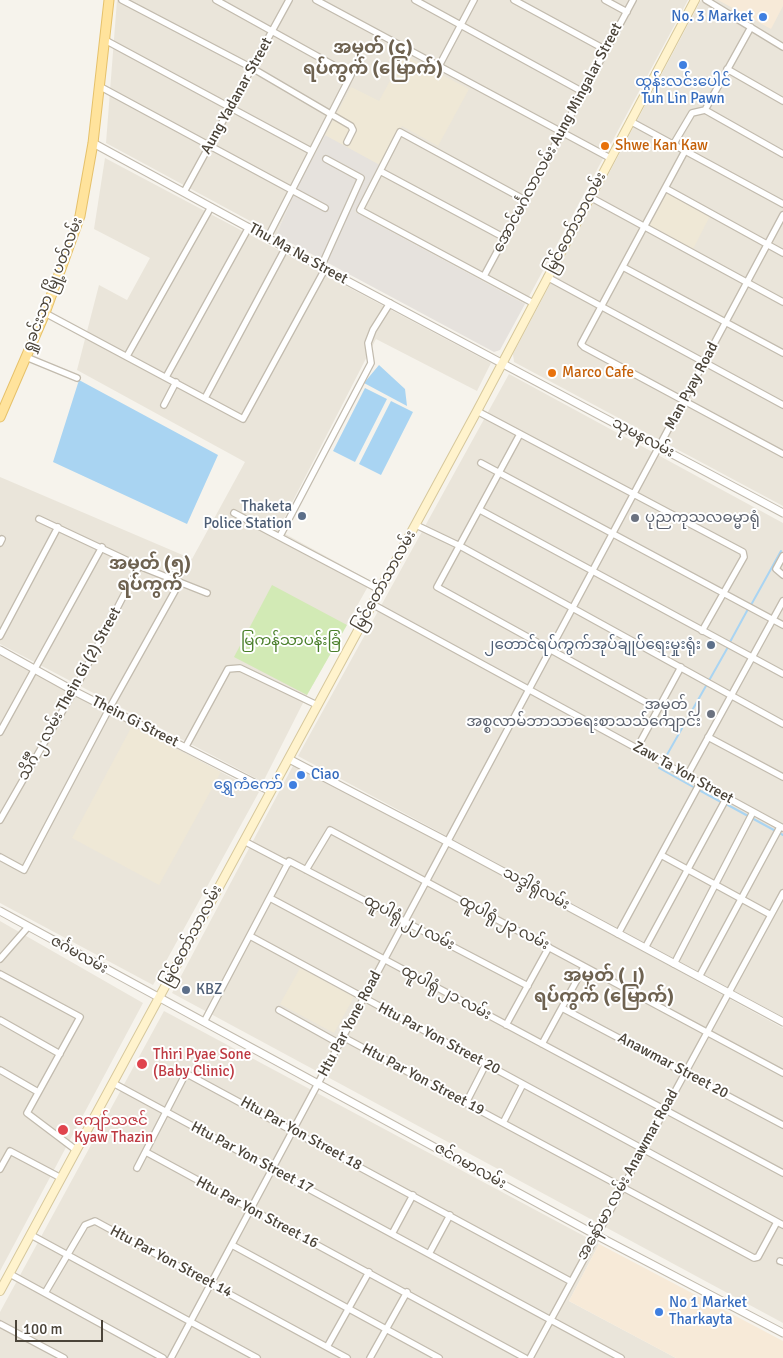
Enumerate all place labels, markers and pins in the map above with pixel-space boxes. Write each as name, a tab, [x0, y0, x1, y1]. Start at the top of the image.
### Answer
place label: No. 3 Market	[671, 8, 753, 26]
marker: No. 3 Market	[757, 11, 769, 23]
marker: ထွန်းလင်းပေါင် Tun Lin Pawn	[677, 59, 689, 71]
place label: ထွန်းလင်းပေါင် Tun Lin Pawn	[635, 73, 731, 108]
place label: Shwe Kan Kaw	[615, 137, 708, 155]
marker: Shwe Kan Kaw	[599, 140, 611, 152]
place label: Marco Cafe	[562, 364, 634, 382]
marker: Marco Cafe	[546, 367, 558, 379]
place label: Thaketa Police Station	[203, 498, 292, 533]
place label: ပုညကုသလဓမ္မာရုံ	[645, 509, 760, 527]
marker: Thaketa Police Station	[296, 510, 308, 522]
marker: ပုညကုသလဓမ္မာရုံ	[629, 512, 641, 524]
place label: ၂တောင်ရပ်ကွက်အုပ်ချုပ်ရေးမှုးရုံး	[484, 636, 701, 654]
marker: ၂တောင်ရပ်ကွက်အုပ်ချုပ်ရေးမှုးရုံး	[705, 639, 717, 651]
place label: အမှတ် ၂ အစ္စလာမ်ဘာသာရေးစာသသ်ကျောင်း	[466, 696, 701, 731]
marker: အမှတ် ၂ အစ္စလာမ်ဘာသာရေးစာသသ်ကျောင်း	[705, 708, 717, 720]
place label: Ciao	[311, 766, 339, 784]
marker: Ciao	[295, 769, 307, 781]
place label: ရွှေကံကော်	[214, 776, 283, 794]
marker: ရွှေကံကော်	[287, 779, 299, 791]
place label: KBZ	[196, 981, 222, 999]
marker: KBZ	[180, 984, 192, 996]
place label: Thiri Pyae Sone (Baby Clinic)	[153, 1046, 251, 1081]
marker: Thiri Pyae Sone (Baby Clinic)	[135, 1057, 149, 1071]
place label: ကျော်သဇင် Kyaw Thazin	[74, 1112, 153, 1147]
marker: ကျော်သဇင် Kyaw Thazin	[56, 1123, 70, 1137]
place label: No 1 Market Tharkayta	[669, 1294, 747, 1329]
marker: No 1 Market Tharkayta	[653, 1306, 665, 1318]

